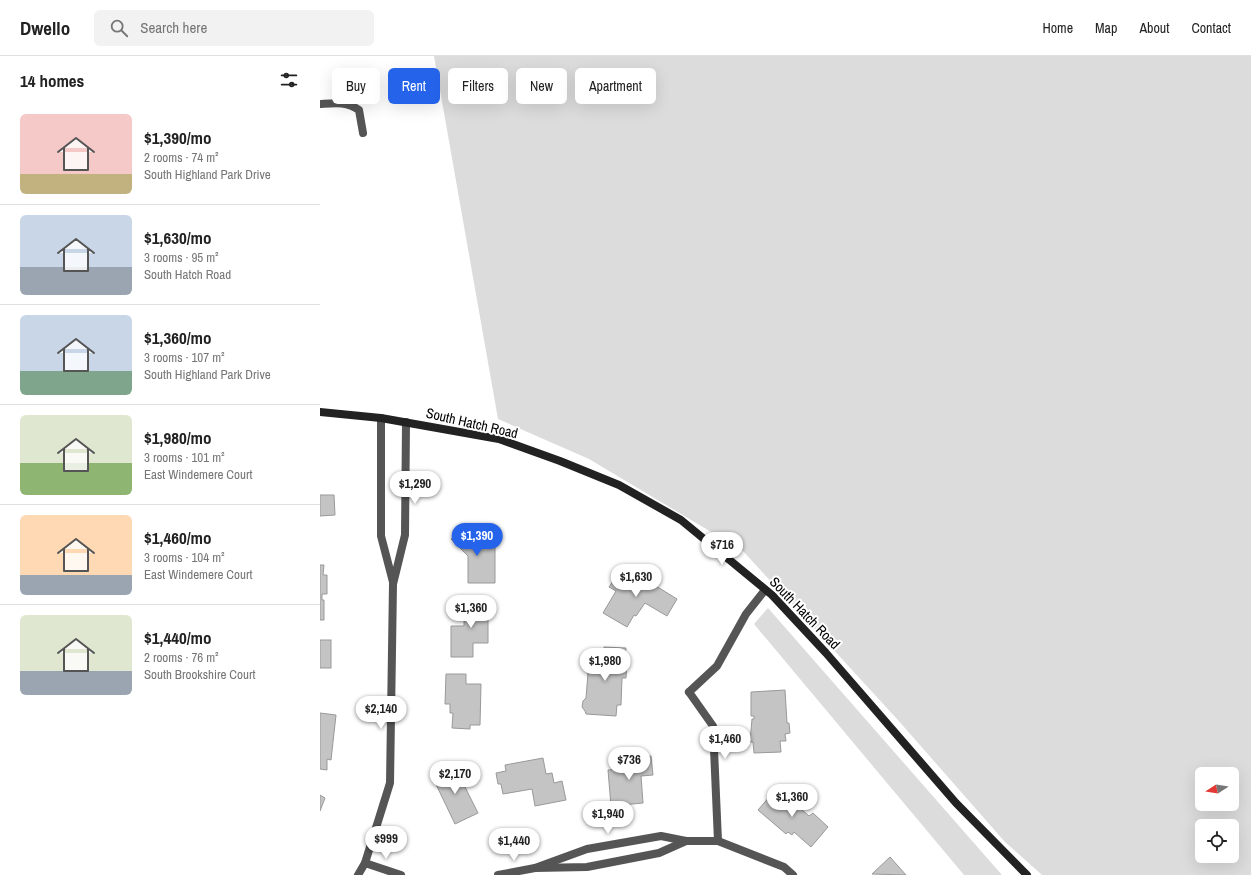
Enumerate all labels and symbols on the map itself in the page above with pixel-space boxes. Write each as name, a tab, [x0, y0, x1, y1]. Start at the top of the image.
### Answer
street label: South Hatch Road	[424, 404, 520, 442]
pin: $1,290	[382, 471, 448, 505]
pin: $1,390	[444, 523, 510, 557]
pin: $716	[698, 532, 746, 566]
pin: $1,630	[603, 564, 669, 598]
street label: South Hatch Road	[766, 573, 844, 653]
pin: $1,360	[438, 595, 504, 629]
pin: $1,980	[572, 648, 638, 682]
pin: $2,140	[348, 696, 414, 730]
pin: $1,460	[692, 726, 758, 760]
pin: $736	[605, 747, 653, 781]
pin: $2,170	[422, 761, 488, 795]
north arrow	[1195, 767, 1239, 811]
pin: $1,360	[759, 784, 825, 818]
pin: $1,940	[575, 801, 641, 835]
pin: $999	[362, 826, 410, 860]
pin: $1,440	[481, 828, 547, 862]

